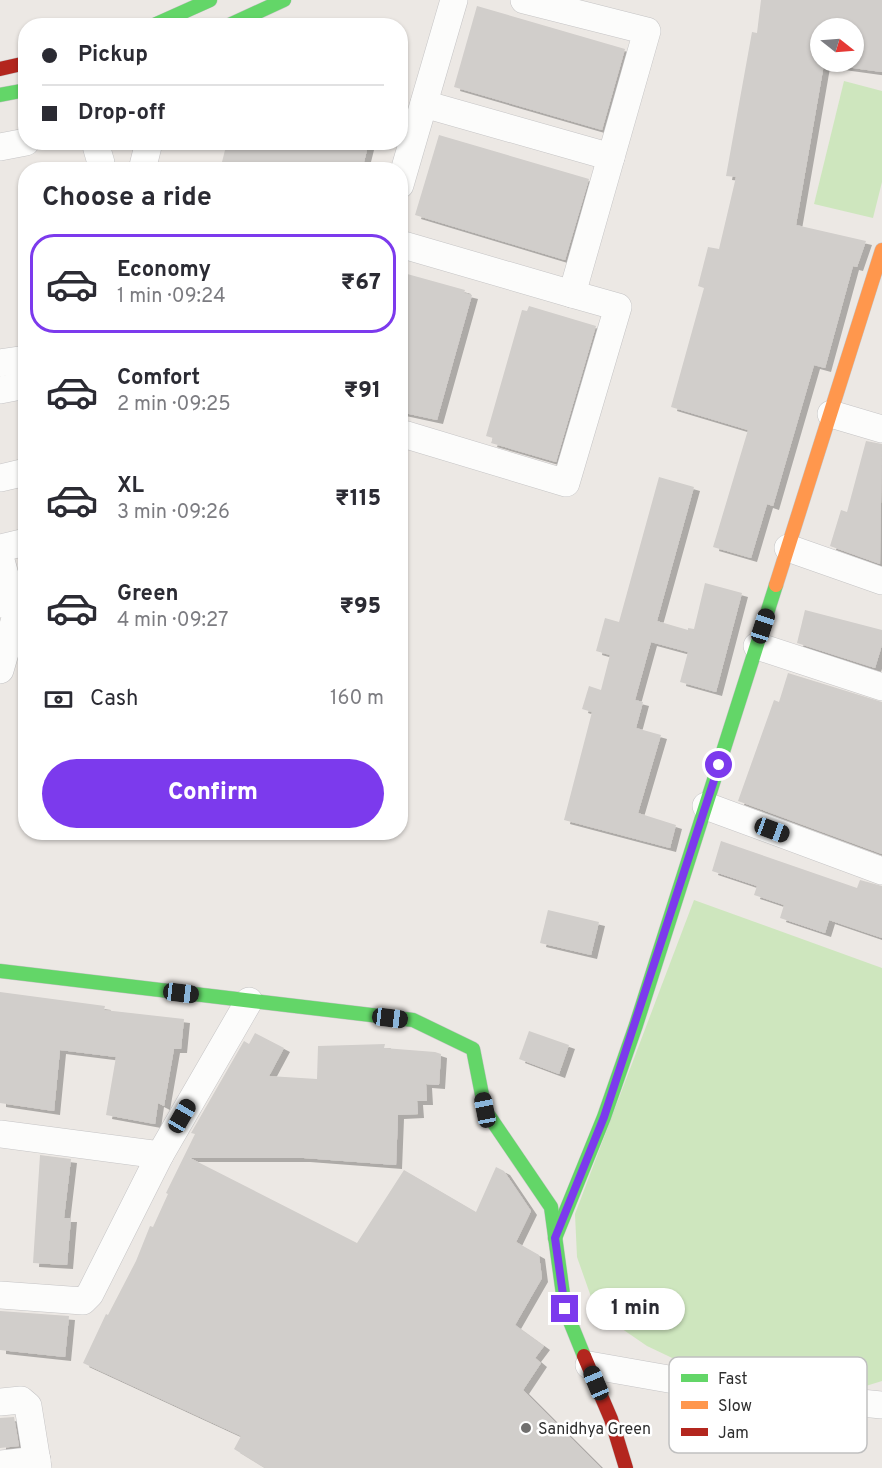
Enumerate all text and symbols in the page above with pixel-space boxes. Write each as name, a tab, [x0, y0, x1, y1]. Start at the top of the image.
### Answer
north arrow	[810, 18, 864, 72]
map controls	[810, 18, 864, 72]
text: Pickup	[78, 42, 148, 69]
text: Drop-off	[78, 100, 165, 127]
text: Choose a ride	[42, 181, 212, 215]
icon: car	[45, 257, 99, 311]
text: Economy	[117, 257, 211, 284]
text: ₹67	[341, 270, 381, 297]
text: 1 min · 09:24	[117, 284, 226, 310]
icon: car	[45, 365, 99, 419]
text: Comfort	[117, 365, 200, 392]
text: ₹91	[344, 378, 381, 405]
text: 2 min · 09:25	[117, 392, 231, 418]
icon: car	[45, 473, 99, 527]
text: XL	[117, 473, 144, 500]
text: ₹115	[335, 486, 381, 513]
text: 3 min · 09:26	[117, 500, 230, 526]
icon: car	[45, 581, 99, 635]
text: Green	[117, 581, 179, 608]
text: ₹95	[339, 594, 381, 621]
car	[749, 606, 777, 646]
text: 4 min · 09:27	[117, 608, 229, 634]
icon: cash	[42, 683, 75, 716]
text: Cash	[90, 686, 139, 713]
text: 160 m	[330, 686, 384, 712]
route start	[705, 751, 732, 778]
button: Confirm	[42, 759, 384, 828]
car	[752, 815, 792, 845]
car	[162, 982, 200, 1004]
car	[371, 1007, 409, 1029]
car	[473, 1091, 497, 1129]
car	[165, 1096, 199, 1136]
callout: 1 min	[586, 1288, 685, 1330]
route end	[551, 1295, 578, 1322]
text: 1 min	[611, 1296, 660, 1322]
legend	[669, 1357, 867, 1453]
car	[581, 1363, 611, 1403]
text: Fast	[718, 1370, 748, 1390]
text: Slow	[718, 1397, 752, 1417]
place label: Sanidhya Green	[538, 1420, 651, 1440]
marker: Sanidhya Green	[519, 1421, 533, 1435]
text: Jam	[718, 1424, 749, 1444]

